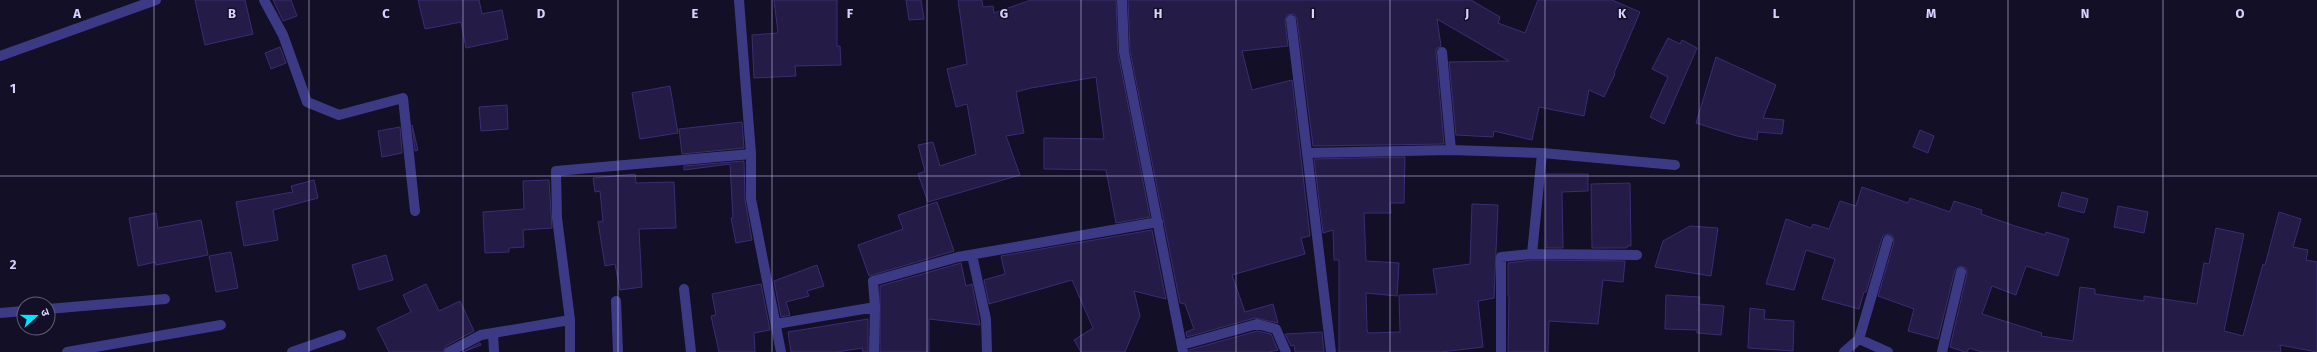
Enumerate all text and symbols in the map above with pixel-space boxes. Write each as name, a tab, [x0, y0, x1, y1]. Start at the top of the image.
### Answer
text: A	[72, 6, 81, 21]
text: B	[228, 6, 236, 21]
text: C	[382, 6, 390, 21]
text: D	[537, 6, 546, 21]
text: E	[692, 6, 699, 21]
text: F	[847, 6, 854, 21]
text: G	[1000, 6, 1008, 21]
text: H	[1154, 6, 1162, 21]
text: I	[1311, 6, 1315, 21]
text: J	[1464, 6, 1469, 21]
text: K	[1618, 6, 1627, 21]
text: L	[1773, 6, 1780, 21]
text: M	[1926, 6, 1936, 21]
text: N	[2081, 6, 2089, 21]
text: O	[2236, 6, 2245, 21]
text: 1	[10, 81, 16, 96]
text: 2	[10, 257, 17, 272]
north arrow	[16, 296, 56, 336]
text: उ	[38, 307, 52, 318]

